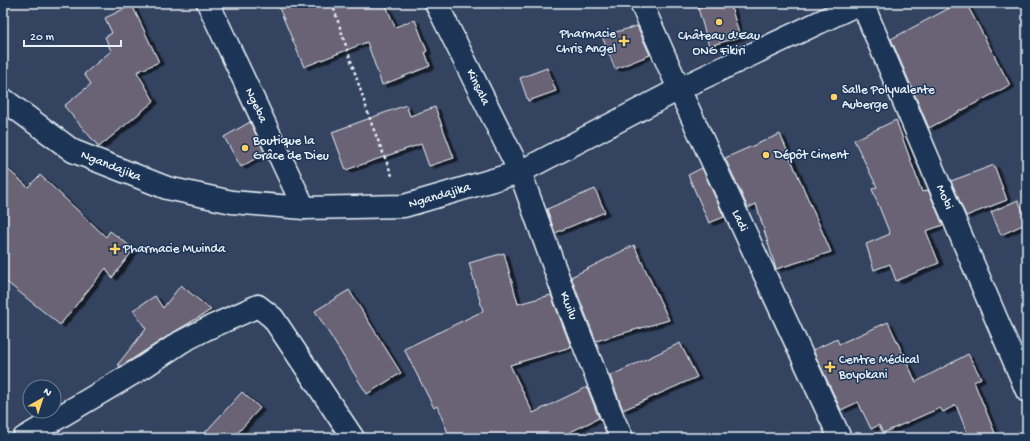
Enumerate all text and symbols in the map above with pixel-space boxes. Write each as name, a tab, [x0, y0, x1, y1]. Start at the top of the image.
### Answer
marker: Château d'Eau ONG Fikiri	[714, 17, 724, 27]
scale bar	[24, 22, 121, 48]
place label: Pharmacie Chris Angel	[556, 27, 616, 57]
place label: Château d'Eau ONG Fikiri	[678, 28, 760, 59]
text: 20 m	[30, 31, 55, 45]
marker: Pharmacie Chris Angel	[619, 36, 629, 46]
street label: Kinsala	[463, 67, 493, 108]
place label: Salle Polyvalente Auberge	[842, 83, 935, 113]
street label: Ngeba	[241, 86, 271, 126]
marker: Salle Polyvalente Auberge	[829, 92, 839, 102]
place label: Boutique la Grâce de Dieu	[252, 134, 329, 164]
marker: Boutique la Grâce de Dieu	[240, 143, 250, 153]
street label: Ngandajika	[79, 147, 144, 185]
place label: Dépôt Ciment	[773, 148, 850, 163]
marker: Dépôt Ciment	[761, 150, 771, 160]
street label: Ngandajika	[407, 179, 473, 212]
street label: Mobi	[933, 183, 957, 212]
street label: Ladi	[728, 207, 751, 234]
place label: Pharmacie Mwinda	[122, 242, 226, 257]
marker: Pharmacie Mwinda	[110, 244, 120, 254]
street label: Kwilu	[556, 290, 581, 322]
place label: Centre Médical Boyokani	[838, 353, 919, 383]
marker: Centre Médical Boyokani	[824, 361, 836, 373]
north arrow	[22, 379, 62, 419]
text: N	[40, 386, 54, 400]

